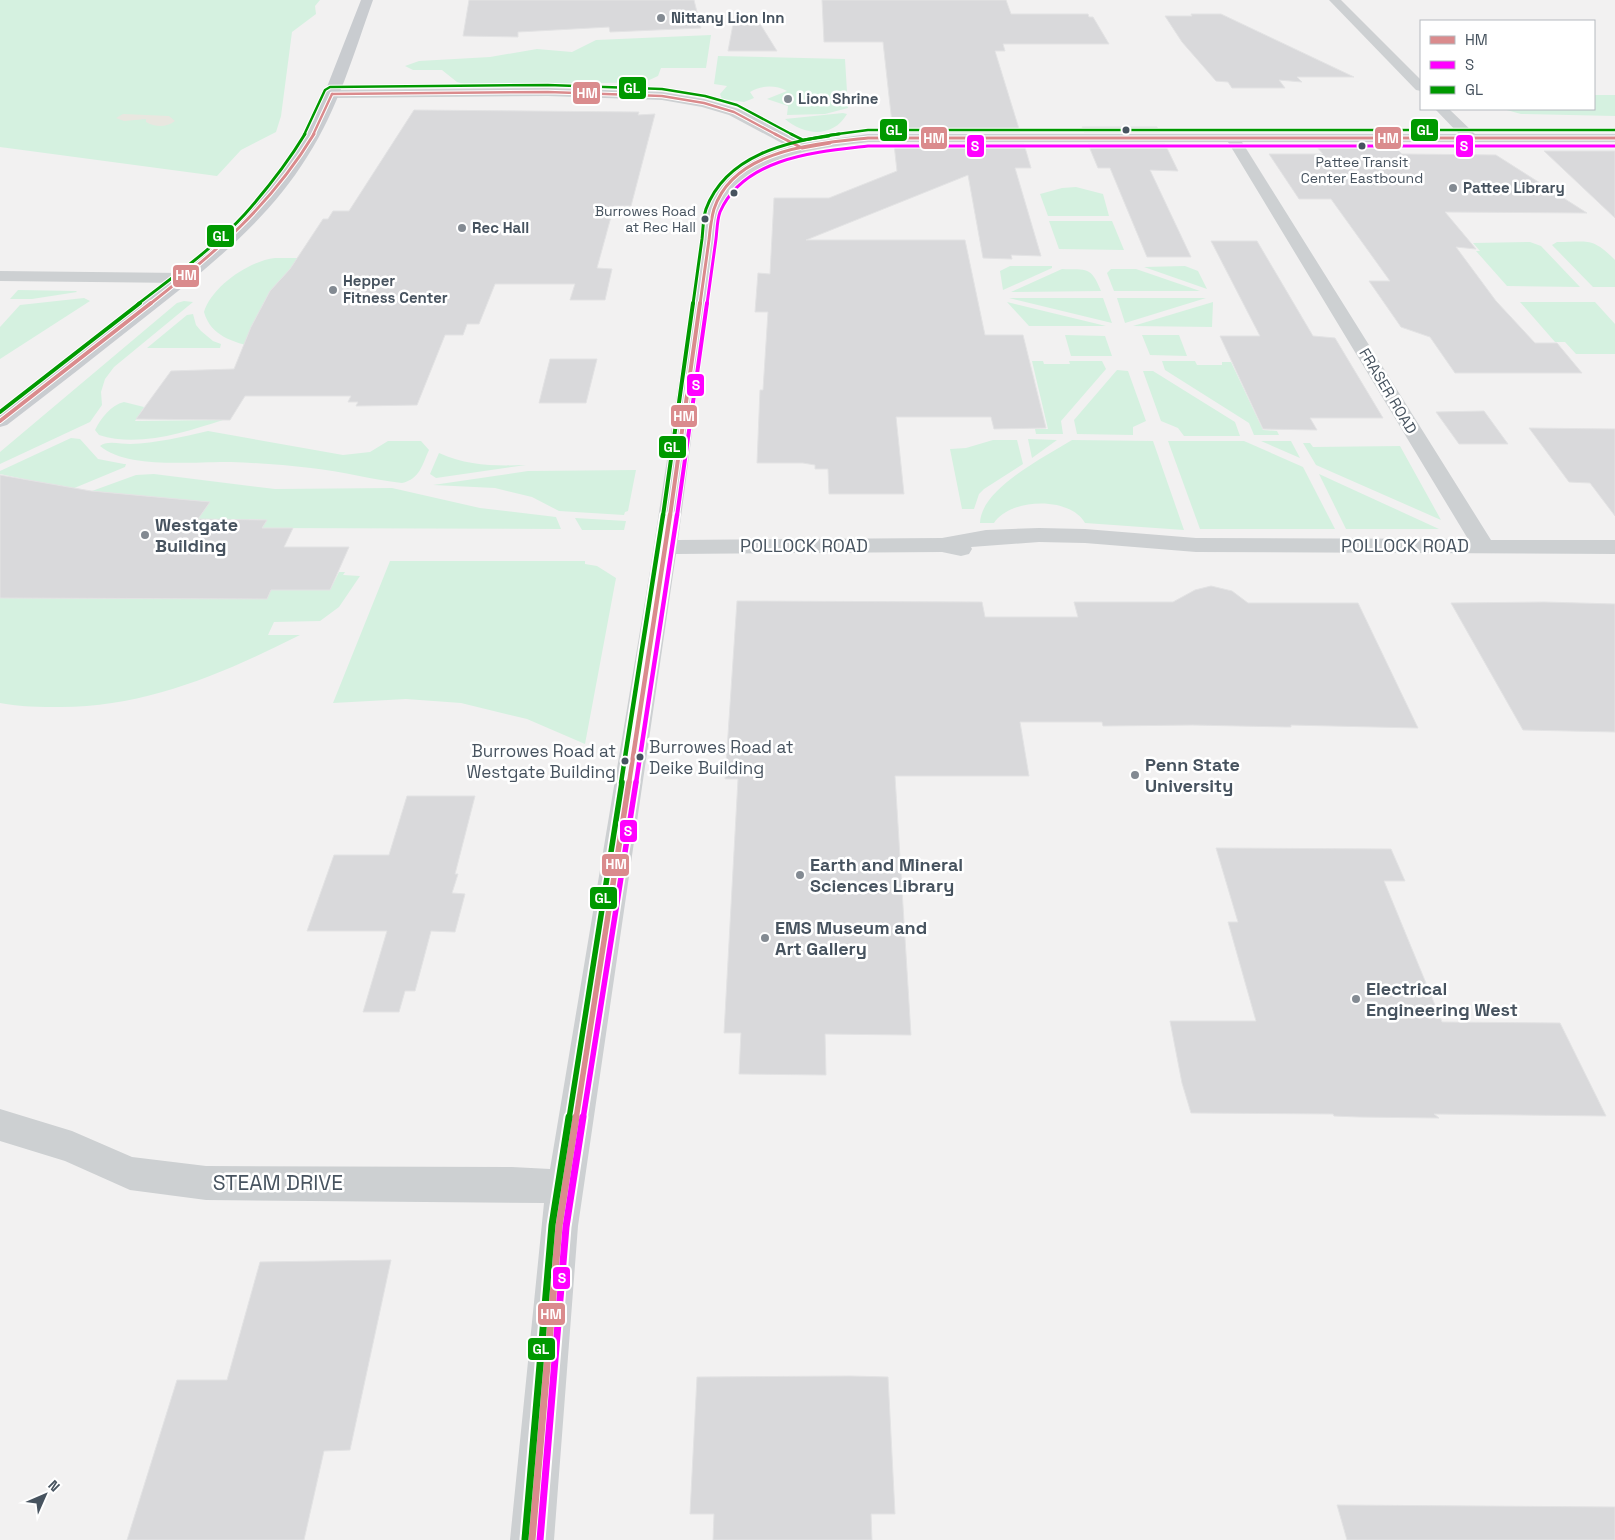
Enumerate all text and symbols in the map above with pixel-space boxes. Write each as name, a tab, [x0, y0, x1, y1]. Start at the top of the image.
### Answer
place label: Nittany Lion Inn	[671, 8, 784, 27]
marker: Nittany Lion Inn	[655, 12, 667, 24]
legend	[1420, 20, 1595, 110]
text: HM	[1465, 30, 1488, 49]
text: S	[1465, 55, 1474, 74]
line badge: GL	[618, 76, 647, 100]
text: GL	[624, 79, 641, 97]
text: GL	[1465, 80, 1483, 99]
line badge: HM	[572, 81, 601, 105]
text: HM	[576, 84, 598, 102]
place label: Lion Shrine	[798, 89, 879, 108]
marker: Lion Shrine	[782, 93, 794, 105]
line badge: GL	[879, 118, 908, 142]
line badge: GL	[1410, 118, 1439, 142]
text: GL	[886, 121, 903, 139]
text: GL	[1417, 121, 1434, 139]
unlabelled marker	[1121, 125, 1131, 135]
line badge: HM	[920, 126, 948, 150]
line badge: HM	[1374, 126, 1402, 150]
text: HM	[923, 129, 945, 147]
text: HM	[1377, 129, 1399, 147]
line badge: S	[966, 134, 985, 158]
line badge: S	[1455, 134, 1474, 158]
text: S	[971, 137, 980, 155]
text: S	[1460, 137, 1469, 155]
marker: Pattee Transit Center Eastbound	[1357, 141, 1367, 151]
place label: Pattee Transit Center Eastbound	[1301, 153, 1423, 187]
place label: Pattee Library	[1463, 178, 1565, 197]
marker: Pattee Library	[1447, 182, 1459, 194]
unlabelled marker	[729, 188, 739, 198]
place label: Burrowes Road at Rec Hall	[595, 202, 696, 236]
marker: Burrowes Road at Rec Hall	[700, 214, 710, 224]
place label: Rec Hall	[472, 218, 529, 237]
marker: Rec Hall	[456, 222, 468, 234]
line badge: GL	[206, 224, 235, 248]
text: GL	[213, 227, 230, 245]
line badge: HM	[172, 264, 200, 288]
text: HM	[175, 266, 197, 284]
place label: Hepper Fitness Center	[343, 271, 448, 307]
marker: Hepper Fitness Center	[327, 284, 339, 296]
street label: FRASER ROAD	[1355, 344, 1421, 437]
line badge: S	[686, 373, 705, 397]
text: S	[692, 376, 701, 394]
line badge: HM	[670, 404, 698, 428]
text: HM	[673, 407, 695, 425]
line badge: GL	[658, 435, 687, 459]
text: GL	[664, 438, 681, 456]
place label: Westgate Building	[155, 513, 238, 557]
marker: Westgate Building	[139, 529, 151, 541]
street label: POLLOCK ROAD	[740, 534, 868, 557]
street label: POLLOCK ROAD	[1341, 534, 1469, 557]
place label: Burrowes Road at Deike Building	[649, 736, 794, 779]
place label: Burrowes Road at Westgate Building	[467, 740, 616, 783]
marker: Burrowes Road at Deike Building	[635, 752, 645, 762]
place label: Penn State University	[1145, 753, 1240, 797]
marker: Burrowes Road at Westgate Building	[620, 756, 630, 766]
marker: Penn State University	[1129, 769, 1141, 781]
line badge: S	[619, 819, 638, 843]
text: S	[624, 822, 633, 840]
line badge: HM	[601, 853, 630, 877]
place label: Earth and Mineral Sciences Library	[810, 853, 963, 897]
text: HM	[605, 855, 627, 873]
marker: Earth and Mineral Sciences Library	[794, 869, 806, 881]
line badge: GL	[589, 886, 618, 910]
text: GL	[595, 889, 612, 907]
place label: EMS Museum and Art Gallery	[775, 916, 927, 960]
marker: EMS Museum and Art Gallery	[759, 932, 771, 944]
place label: Electrical Engineering West	[1366, 977, 1518, 1021]
marker: Electrical Engineering West	[1350, 993, 1362, 1005]
street label: STEAM DRIVE	[213, 1169, 343, 1196]
line badge: S	[552, 1266, 571, 1290]
text: S	[558, 1269, 567, 1287]
line badge: HM	[537, 1302, 566, 1326]
text: HM	[540, 1305, 562, 1323]
line badge: GL	[527, 1337, 556, 1361]
text: GL	[533, 1340, 550, 1358]
north arrow	[20, 1470, 70, 1520]
text: N	[45, 1476, 64, 1495]

